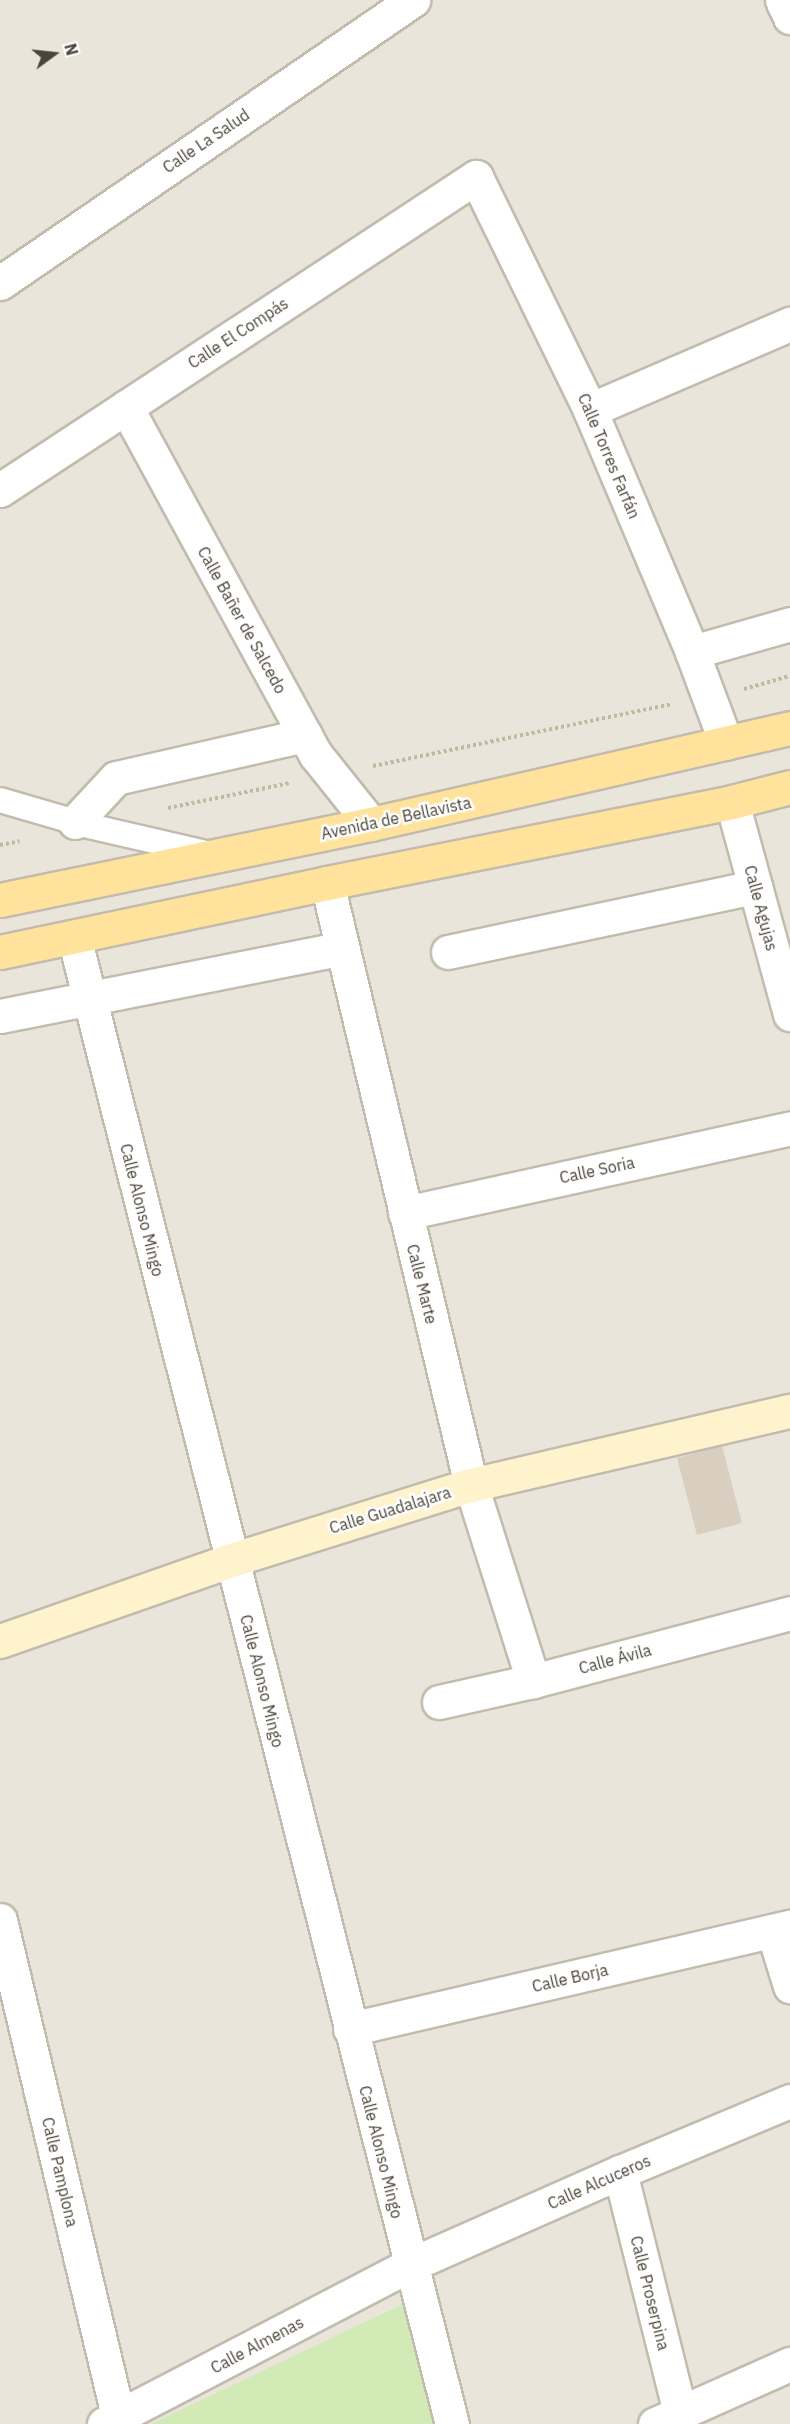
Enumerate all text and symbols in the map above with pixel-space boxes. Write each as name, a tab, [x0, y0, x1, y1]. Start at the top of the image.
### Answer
north arrow	[24, 24, 84, 84]
text: N	[60, 41, 83, 58]
street label: Calle La Salud	[159, 105, 253, 177]
street label: Calle El Compás	[184, 293, 292, 373]
street label: Calle Torres Farfán	[574, 390, 644, 522]
street label: Calle Bañer de Salcedo	[194, 543, 290, 697]
street label: Avenida de Bellavista	[319, 793, 473, 843]
street label: Calle Agujas	[740, 863, 782, 953]
street label: Calle Alonso Mingo	[116, 1142, 168, 1278]
street label: Calle Soria	[558, 1153, 636, 1187]
street label: Calle Marte	[403, 1242, 441, 1326]
street label: Calle Guadalajara	[327, 1482, 453, 1538]
street label: Calle Alonso Mingo	[236, 1613, 288, 1749]
street label: Calle Ávila	[577, 1640, 653, 1678]
street label: Calle Borja	[530, 1960, 610, 1996]
street label: Calle Alonso Mingo	[355, 2084, 407, 2220]
street label: Calle Pamplona	[38, 2115, 82, 2229]
street label: Calle Alcuceros	[545, 2151, 653, 2213]
street label: Calle Proserpina	[626, 2234, 674, 2352]
street label: Calle Almenas	[207, 2312, 307, 2378]

